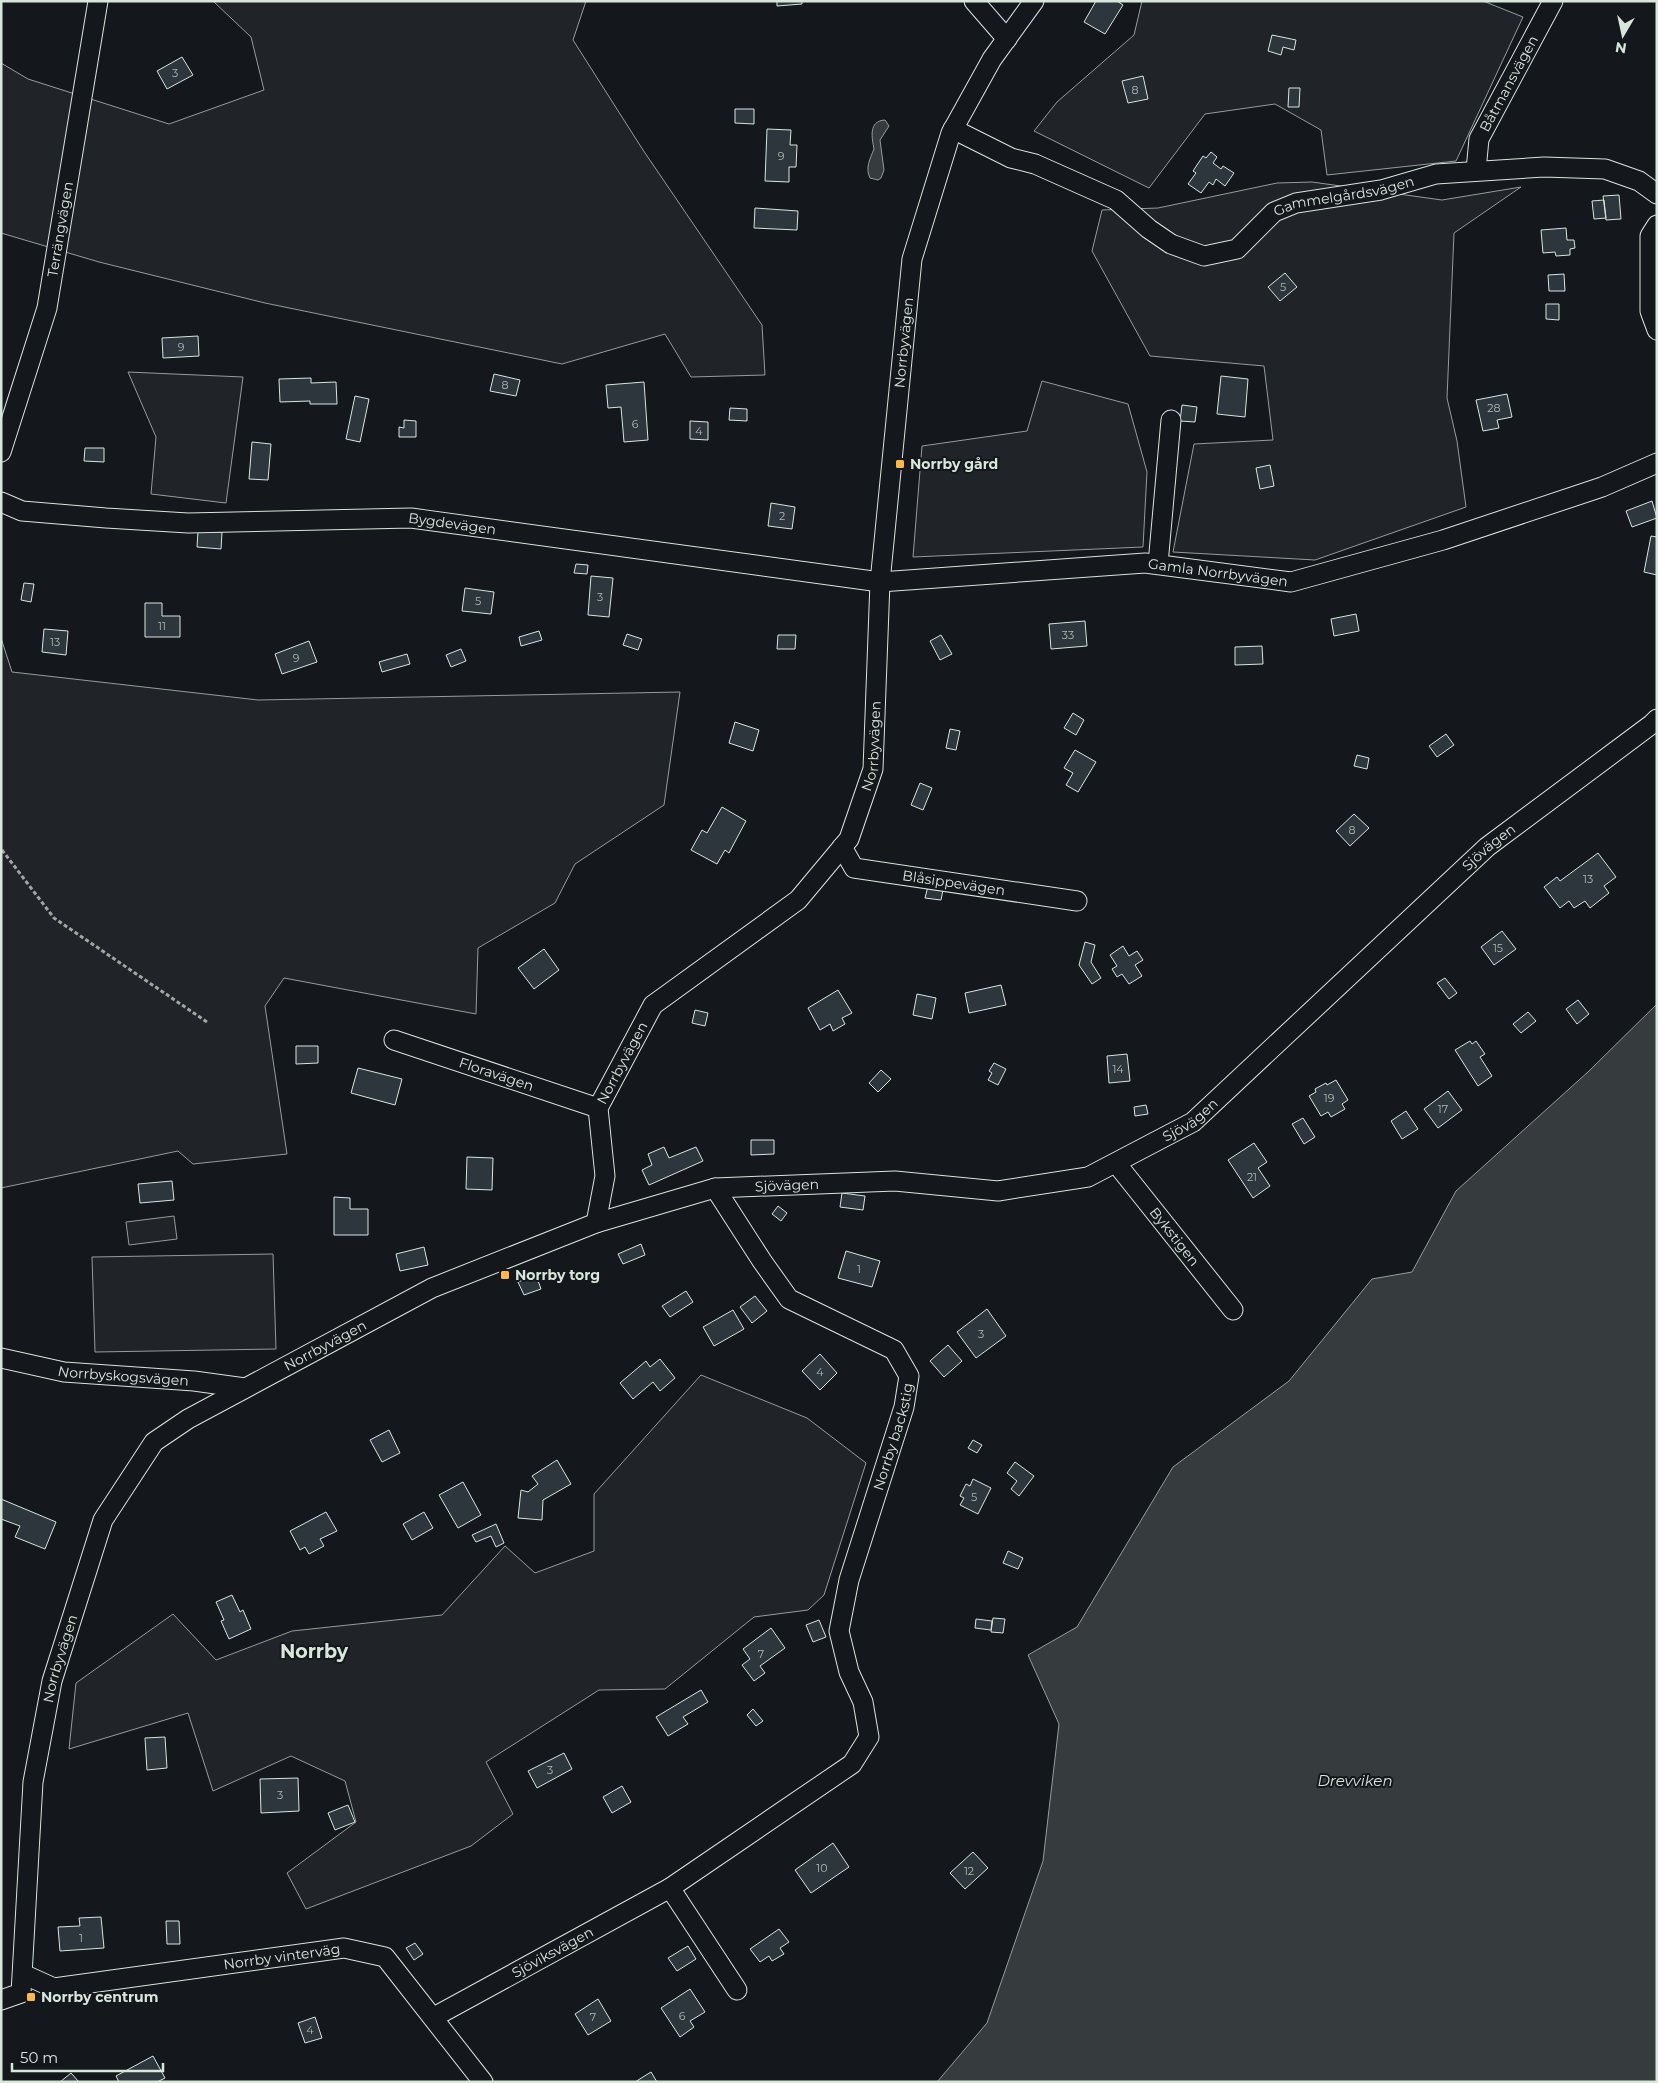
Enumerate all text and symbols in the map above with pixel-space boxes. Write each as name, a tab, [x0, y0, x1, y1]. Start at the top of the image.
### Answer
north arrow	[1598, 10, 1648, 60]
street label: Båtmansvägen	[1476, 32, 1542, 135]
text: N	[1614, 38, 1628, 58]
house number: 3	[172, 66, 178, 80]
house number: 8	[1131, 83, 1139, 97]
house number: 9	[778, 149, 785, 163]
street label: Gammelgårdsvägen	[1271, 172, 1416, 220]
street label: Terrängvägen	[43, 180, 77, 278]
house number: 5	[1280, 280, 1286, 294]
street label: Norrbyvägen	[890, 296, 917, 389]
house number: 9	[178, 340, 185, 354]
house number: 8	[501, 378, 509, 392]
house number: 28	[1487, 401, 1501, 415]
house number: 6	[632, 417, 639, 431]
house number: 4	[695, 424, 703, 438]
place label: Norrby gård	[910, 455, 998, 473]
marker: Norrby gård	[894, 458, 906, 470]
street label: Bygdevägen	[407, 509, 497, 539]
house number: 2	[779, 509, 785, 523]
street label: Gamla Norrbyvägen	[1147, 554, 1289, 591]
house number: 3	[597, 590, 603, 604]
house number: 5	[475, 594, 481, 608]
house number: 11	[158, 619, 166, 633]
house number: 33	[1062, 628, 1074, 642]
house number: 13	[50, 635, 60, 649]
house number: 9	[293, 651, 300, 665]
street label: Norrbyvägen	[857, 700, 885, 794]
street label: Sjövägen	[1458, 820, 1519, 875]
house number: 8	[1348, 823, 1356, 837]
street label: Blåsippevägen	[901, 866, 1006, 899]
house number: 13	[1583, 872, 1593, 886]
house number: 15	[1493, 941, 1503, 955]
street label: Norrbyvägen	[593, 1019, 651, 1107]
street label: Floravägen	[457, 1053, 536, 1095]
house number: 14	[1112, 1062, 1124, 1076]
house number: 19	[1324, 1091, 1335, 1105]
street label: Sjövägen	[1159, 1094, 1222, 1145]
house number: 17	[1438, 1102, 1448, 1116]
house number: 21	[1247, 1170, 1257, 1184]
street label: Sjövägen	[754, 1175, 819, 1195]
street label: Bykstigen	[1146, 1203, 1203, 1270]
house number: 1	[857, 1262, 861, 1276]
place label: Norrby torg	[515, 1266, 600, 1284]
marker: Norrby torg	[499, 1269, 511, 1281]
street label: Norrbyvägen	[281, 1316, 369, 1375]
house number: 3	[978, 1327, 984, 1341]
street label: Norrbyskogsvägen	[56, 1362, 189, 1390]
house number: 4	[816, 1365, 824, 1379]
street label: Norrby backstig	[869, 1382, 917, 1493]
house number: 5	[971, 1490, 977, 1504]
street label: Norrbyvägen	[39, 1612, 81, 1704]
district label: Norrby	[280, 1640, 349, 1663]
house number: 7	[758, 1647, 764, 1661]
house number: 3	[547, 1763, 553, 1777]
water label: Drevviken	[1317, 1771, 1393, 1790]
house number: 3	[277, 1788, 283, 1802]
house number: 10	[816, 1861, 828, 1875]
house number: 12	[964, 1864, 974, 1878]
street label: Sjöviksvägen	[508, 1923, 596, 1982]
house number: 1	[79, 1931, 83, 1945]
street label: Norrby vinterväg	[222, 1940, 341, 1974]
place label: Norrby centrum	[41, 1988, 158, 2006]
marker: Norrby centrum	[25, 1991, 37, 2003]
house number: 6	[679, 2009, 686, 2023]
house number: 7	[590, 2010, 596, 2024]
house number: 4	[306, 2023, 314, 2037]
scale bar	[12, 2040, 164, 2072]
text: 50 m	[20, 2048, 58, 2067]

